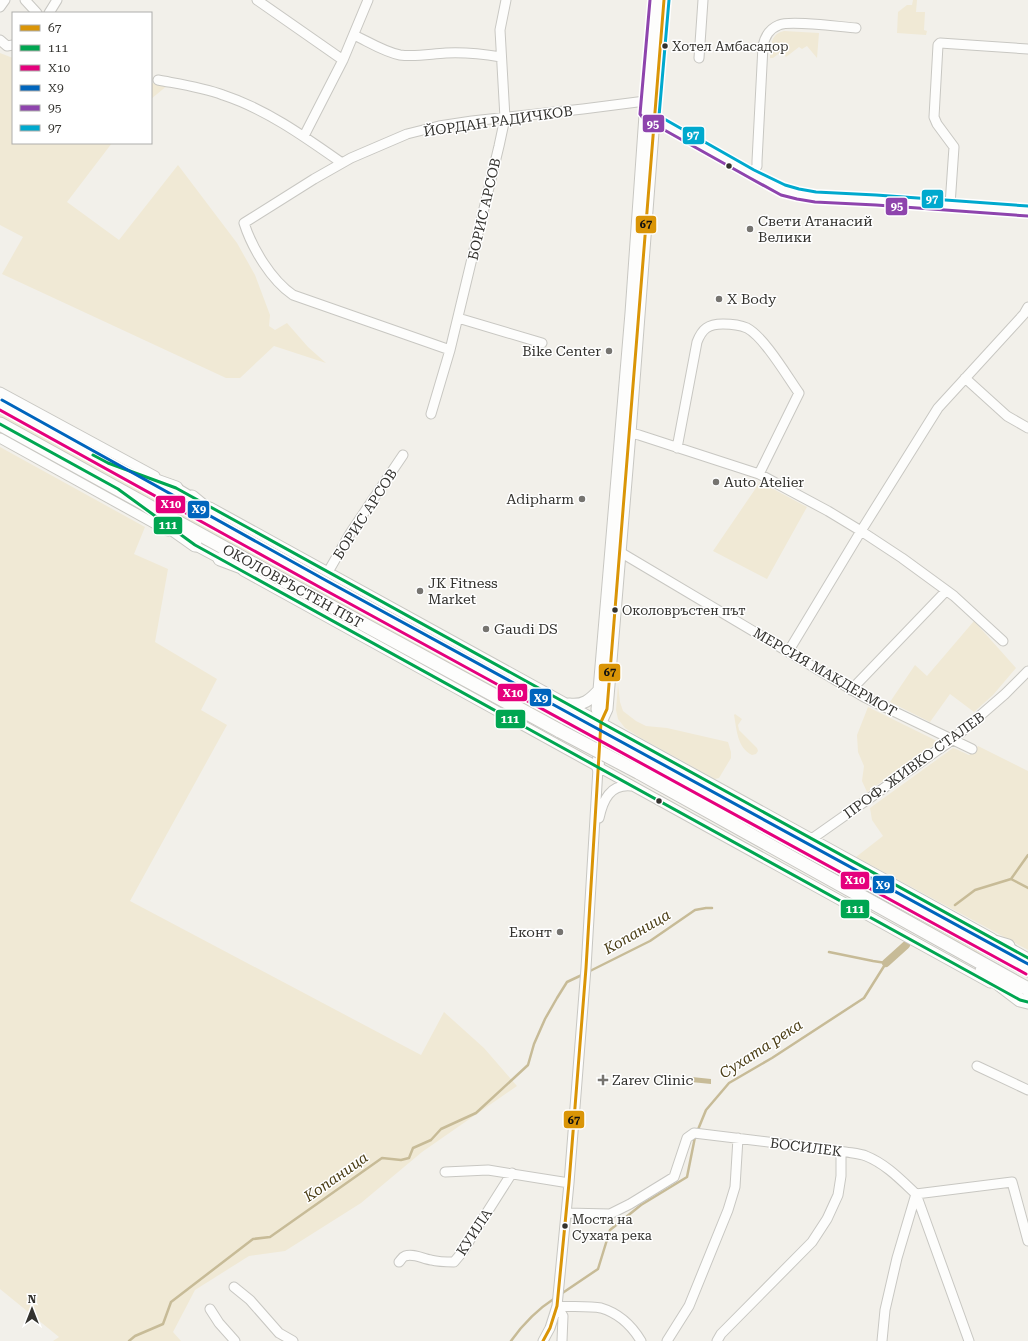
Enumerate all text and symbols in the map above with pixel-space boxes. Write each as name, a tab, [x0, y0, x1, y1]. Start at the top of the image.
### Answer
legend	[12, 12, 152, 144]
text: 67	[48, 21, 62, 35]
place label: Хотел Амбасадор	[672, 39, 789, 54]
text: 111	[48, 41, 68, 55]
marker: Хотел Амбасадор	[660, 41, 670, 51]
text: Х10	[48, 61, 71, 75]
text: Х9	[48, 81, 64, 95]
text: 95	[48, 101, 62, 115]
street label: ЙОРДАН РАДИЧКОВ	[422, 103, 574, 139]
line badge: 95	[642, 114, 665, 133]
text: 95	[647, 118, 659, 131]
text: 97	[48, 121, 62, 135]
line badge: 97	[682, 126, 705, 145]
text: 97	[687, 129, 699, 142]
street label: БОРИС АРСОВ	[464, 156, 504, 262]
unlabelled marker	[724, 161, 734, 171]
line badge: 97	[921, 189, 944, 209]
text: 97	[926, 193, 938, 206]
line badge: 95	[885, 197, 908, 216]
text: 95	[891, 200, 903, 213]
place label: Свети Атанасий Велики	[758, 213, 873, 245]
line badge: 67	[635, 215, 657, 234]
text: 67	[640, 218, 652, 231]
marker: Свети Атанасий Велики	[745, 224, 755, 234]
place label: X Body	[727, 291, 777, 307]
marker: X Body	[714, 294, 724, 304]
place label: Bike Center	[522, 343, 601, 359]
marker: Bike Center	[604, 346, 614, 356]
street label: БОРИС АРСОВ	[330, 466, 400, 562]
place label: Auto Atelier	[724, 474, 804, 490]
marker: Auto Atelier	[711, 477, 721, 487]
place label: Adipharm	[506, 491, 574, 507]
marker: Adipharm	[577, 494, 587, 504]
line badge: Х10	[155, 495, 186, 514]
text: Х10	[161, 498, 181, 511]
line badge: Х9	[187, 500, 210, 519]
text: Х9	[192, 503, 206, 516]
line badge: 111	[153, 516, 183, 535]
text: 111	[159, 519, 177, 532]
street label: ОКОЛОВРЪСТЕН ПЪТ	[220, 541, 366, 631]
place label: JK Fitness Market	[428, 575, 498, 607]
marker: JK Fitness Market	[415, 586, 425, 596]
place label: Околовръстен път	[622, 603, 746, 618]
marker: Околовръстен път	[610, 605, 620, 615]
place label: Gaudi DS	[494, 621, 558, 637]
marker: Gaudi DS	[481, 624, 491, 634]
street label: МЕРСИЯ МАКДЕРМОТ	[750, 624, 900, 720]
line badge: 67	[598, 663, 621, 682]
text: 67	[604, 666, 616, 679]
line badge: Х10	[497, 683, 528, 702]
text: Х10	[503, 687, 523, 700]
line badge: Х9	[529, 688, 552, 707]
text: Х9	[534, 692, 548, 705]
line badge: 111	[495, 709, 526, 729]
street label: ПРОФ. ЖИВКО СТАЛЕВ	[841, 709, 987, 821]
text: 111	[501, 713, 519, 726]
unlabelled marker	[654, 796, 664, 806]
line badge: Х10	[840, 871, 870, 890]
text: Х10	[845, 874, 865, 887]
line badge: Х9	[872, 875, 895, 894]
text: Х9	[876, 879, 890, 892]
line badge: 111	[840, 899, 870, 919]
text: 111	[846, 903, 864, 916]
water label: Копаница	[600, 906, 674, 959]
place label: Еконт	[509, 924, 552, 940]
marker: Еконт	[555, 927, 565, 937]
water label: Сухата река	[716, 1016, 806, 1082]
place label: Zarev Clinic	[612, 1072, 694, 1088]
marker: Zarev Clinic	[597, 1074, 609, 1086]
line badge: 67	[563, 1110, 585, 1129]
text: 67	[568, 1114, 580, 1127]
street label: БОСИЛЕК	[769, 1135, 843, 1159]
water label: Копаница	[300, 1148, 372, 1206]
street label: КУИЛА	[453, 1205, 495, 1258]
place label: Моста на Сухата река	[572, 1212, 652, 1243]
marker: Моста на Сухата река	[560, 1221, 570, 1231]
north arrow	[12, 1289, 52, 1329]
text: N	[28, 1293, 37, 1306]

